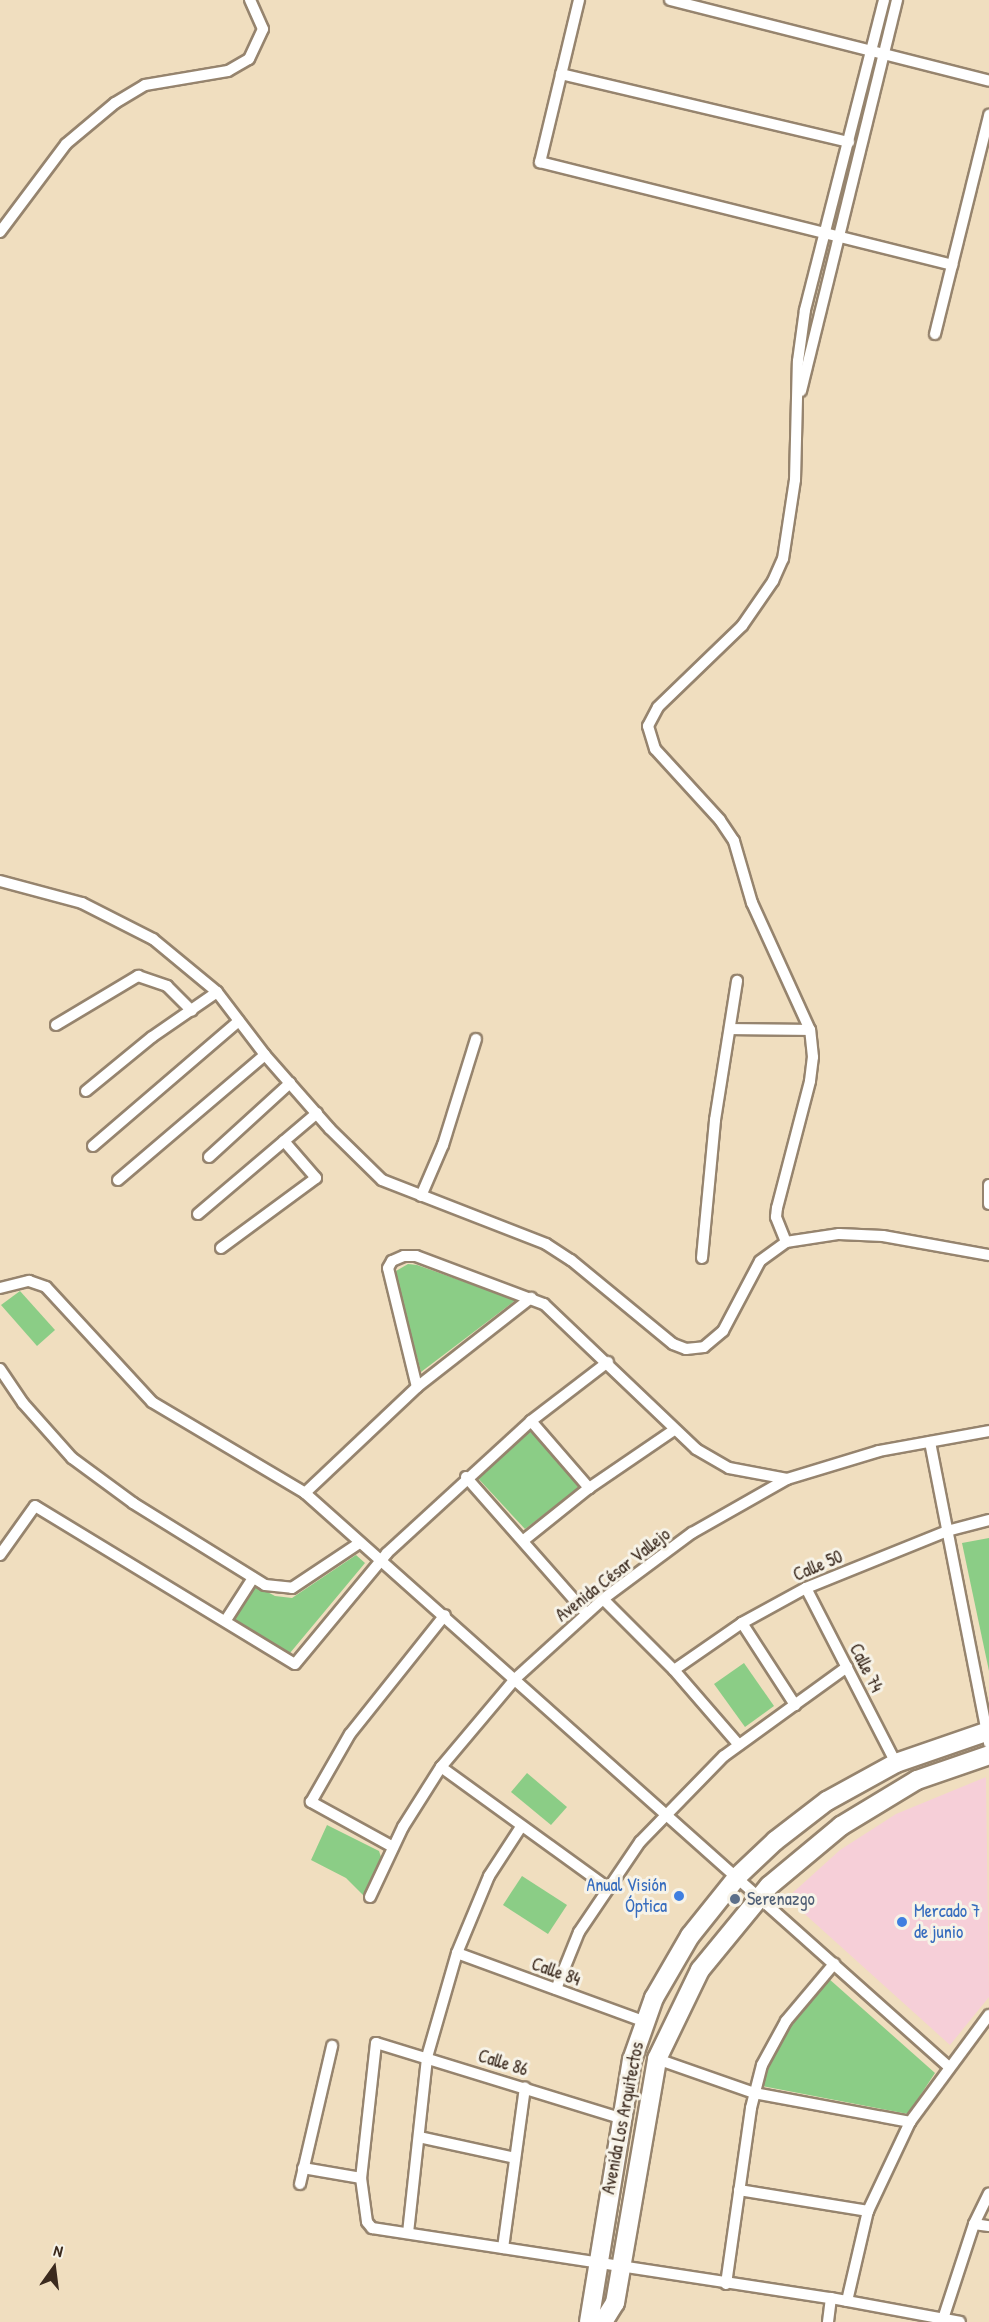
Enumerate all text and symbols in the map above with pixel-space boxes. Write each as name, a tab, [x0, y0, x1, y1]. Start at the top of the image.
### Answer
street label: Avenida César Vallejo	[552, 1524, 674, 1626]
street label: Calle 50	[790, 1546, 846, 1586]
street label: Calle 74	[845, 1640, 887, 1696]
place label: Anual Visión Óptica	[586, 1875, 667, 1918]
place label: Serenazgo	[747, 1888, 815, 1910]
marker: Anual Visión Óptica	[672, 1889, 686, 1903]
marker: Serenazgo	[728, 1892, 742, 1906]
place label: Mercado 7 de junio	[914, 1901, 980, 1944]
marker: Mercado 7 de junio	[895, 1915, 909, 1929]
street label: Calle 84	[529, 1953, 583, 1991]
street label: Avenida Los Arquitectos	[598, 2040, 648, 2196]
street label: Calle 86	[475, 2045, 531, 2081]
north arrow	[24, 2238, 84, 2298]
text: N	[52, 2239, 65, 2262]

